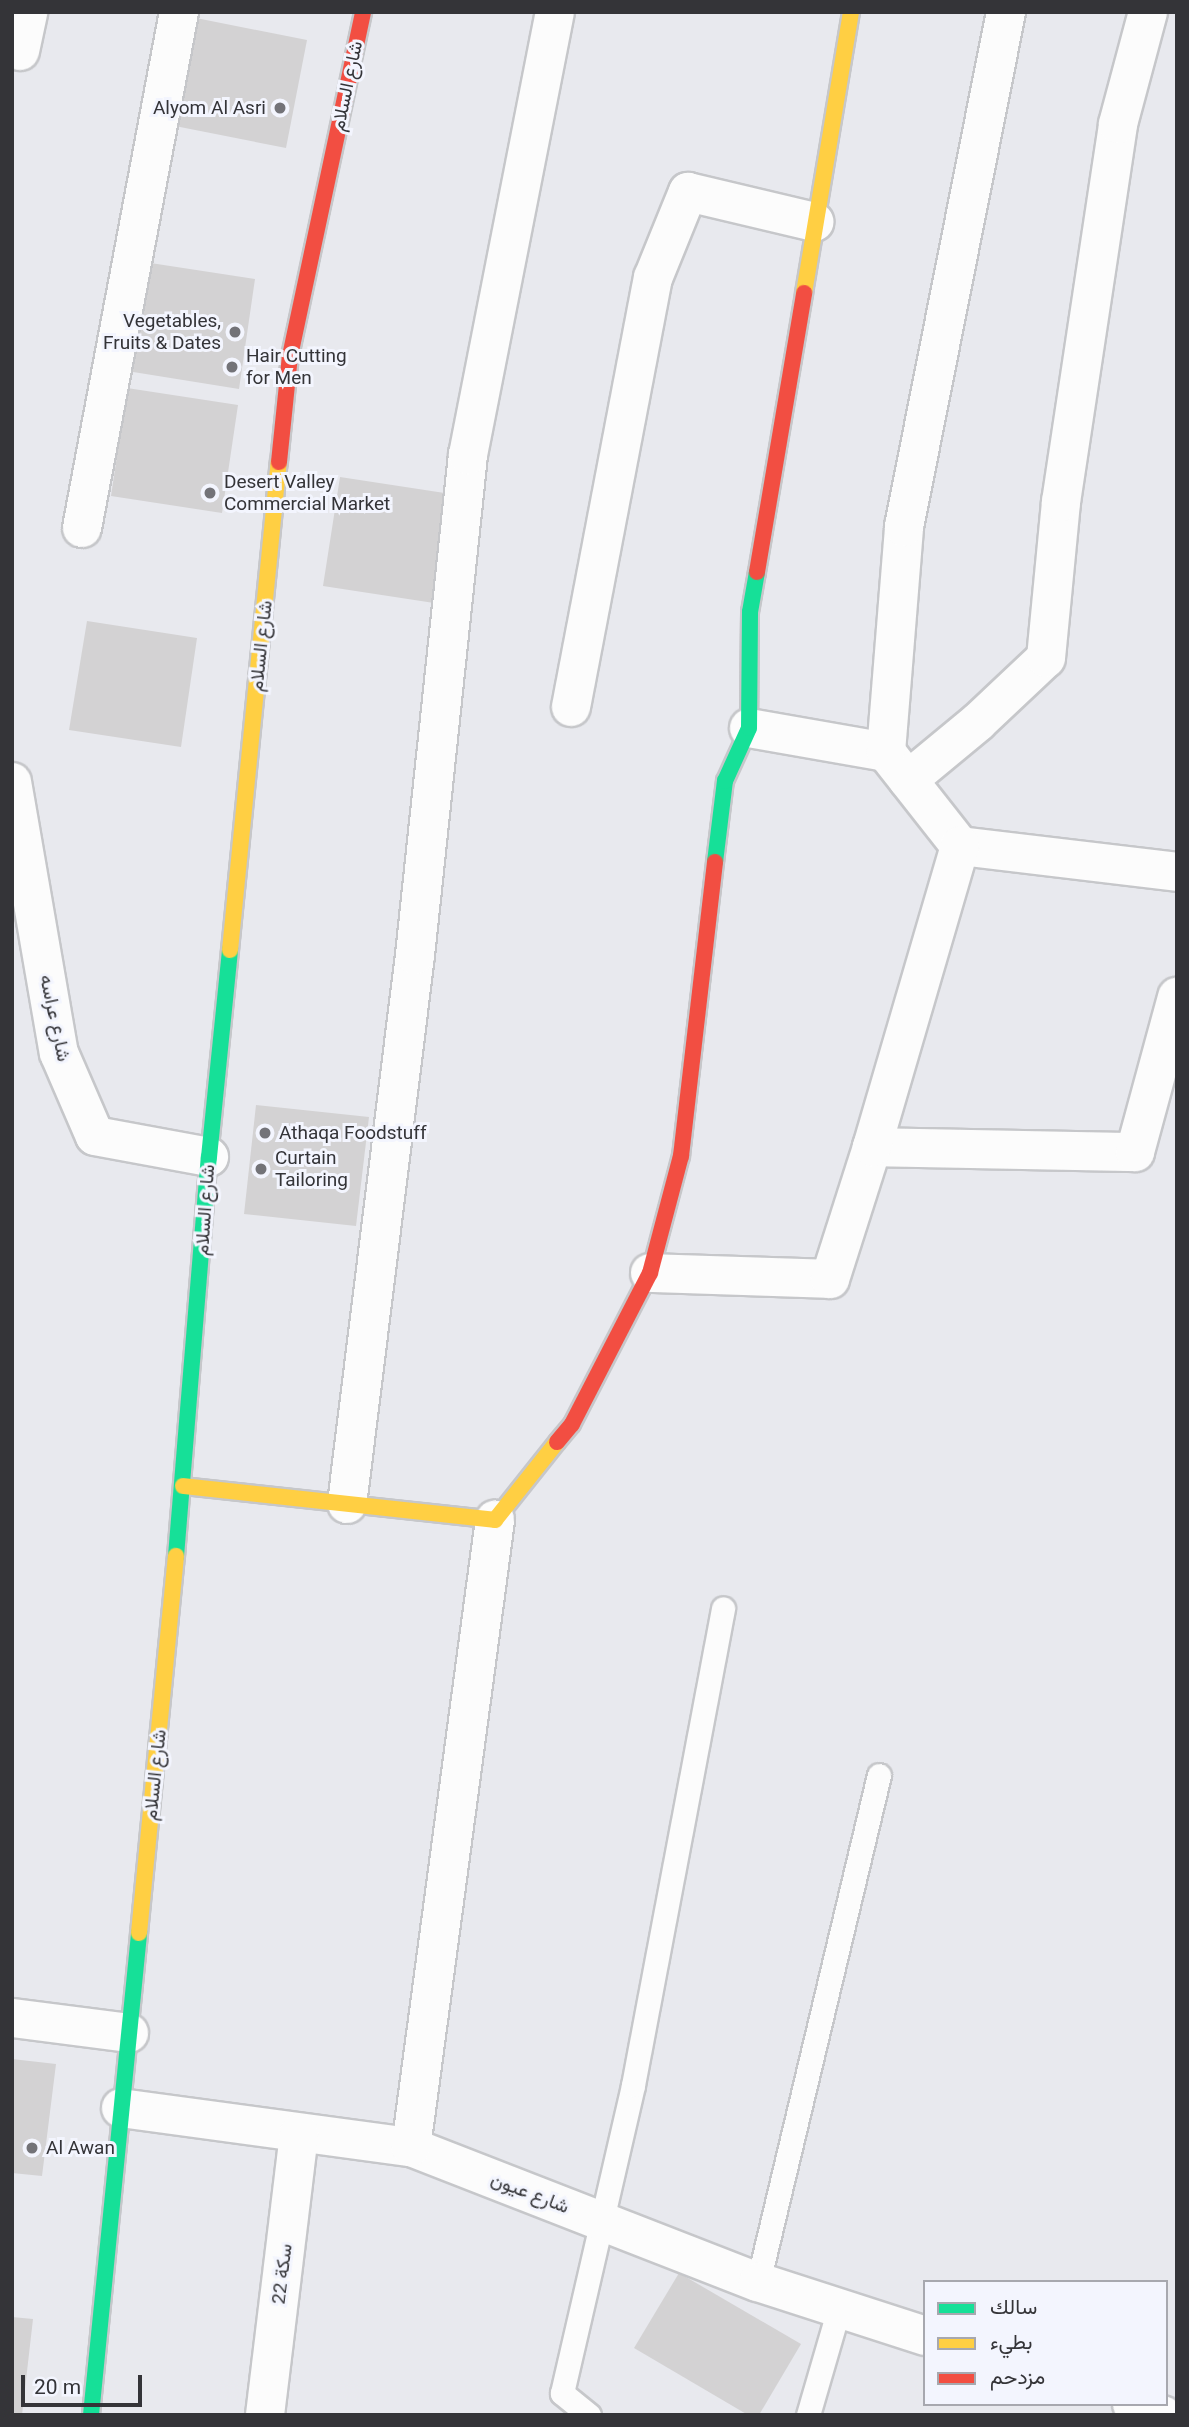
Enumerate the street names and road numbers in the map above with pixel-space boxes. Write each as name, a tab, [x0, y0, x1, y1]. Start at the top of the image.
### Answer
street label: شارع السلام	[326, 39, 368, 133]
street label: شارع السلام	[245, 599, 277, 693]
street label: شارع عراسه	[35, 973, 75, 1063]
street label: شارع السلام	[190, 1164, 220, 1256]
street label: شارع السلام	[139, 1728, 171, 1822]
street label: شارع عيون	[488, 2168, 572, 2218]
street label: سكة 22	[267, 2243, 297, 2305]

